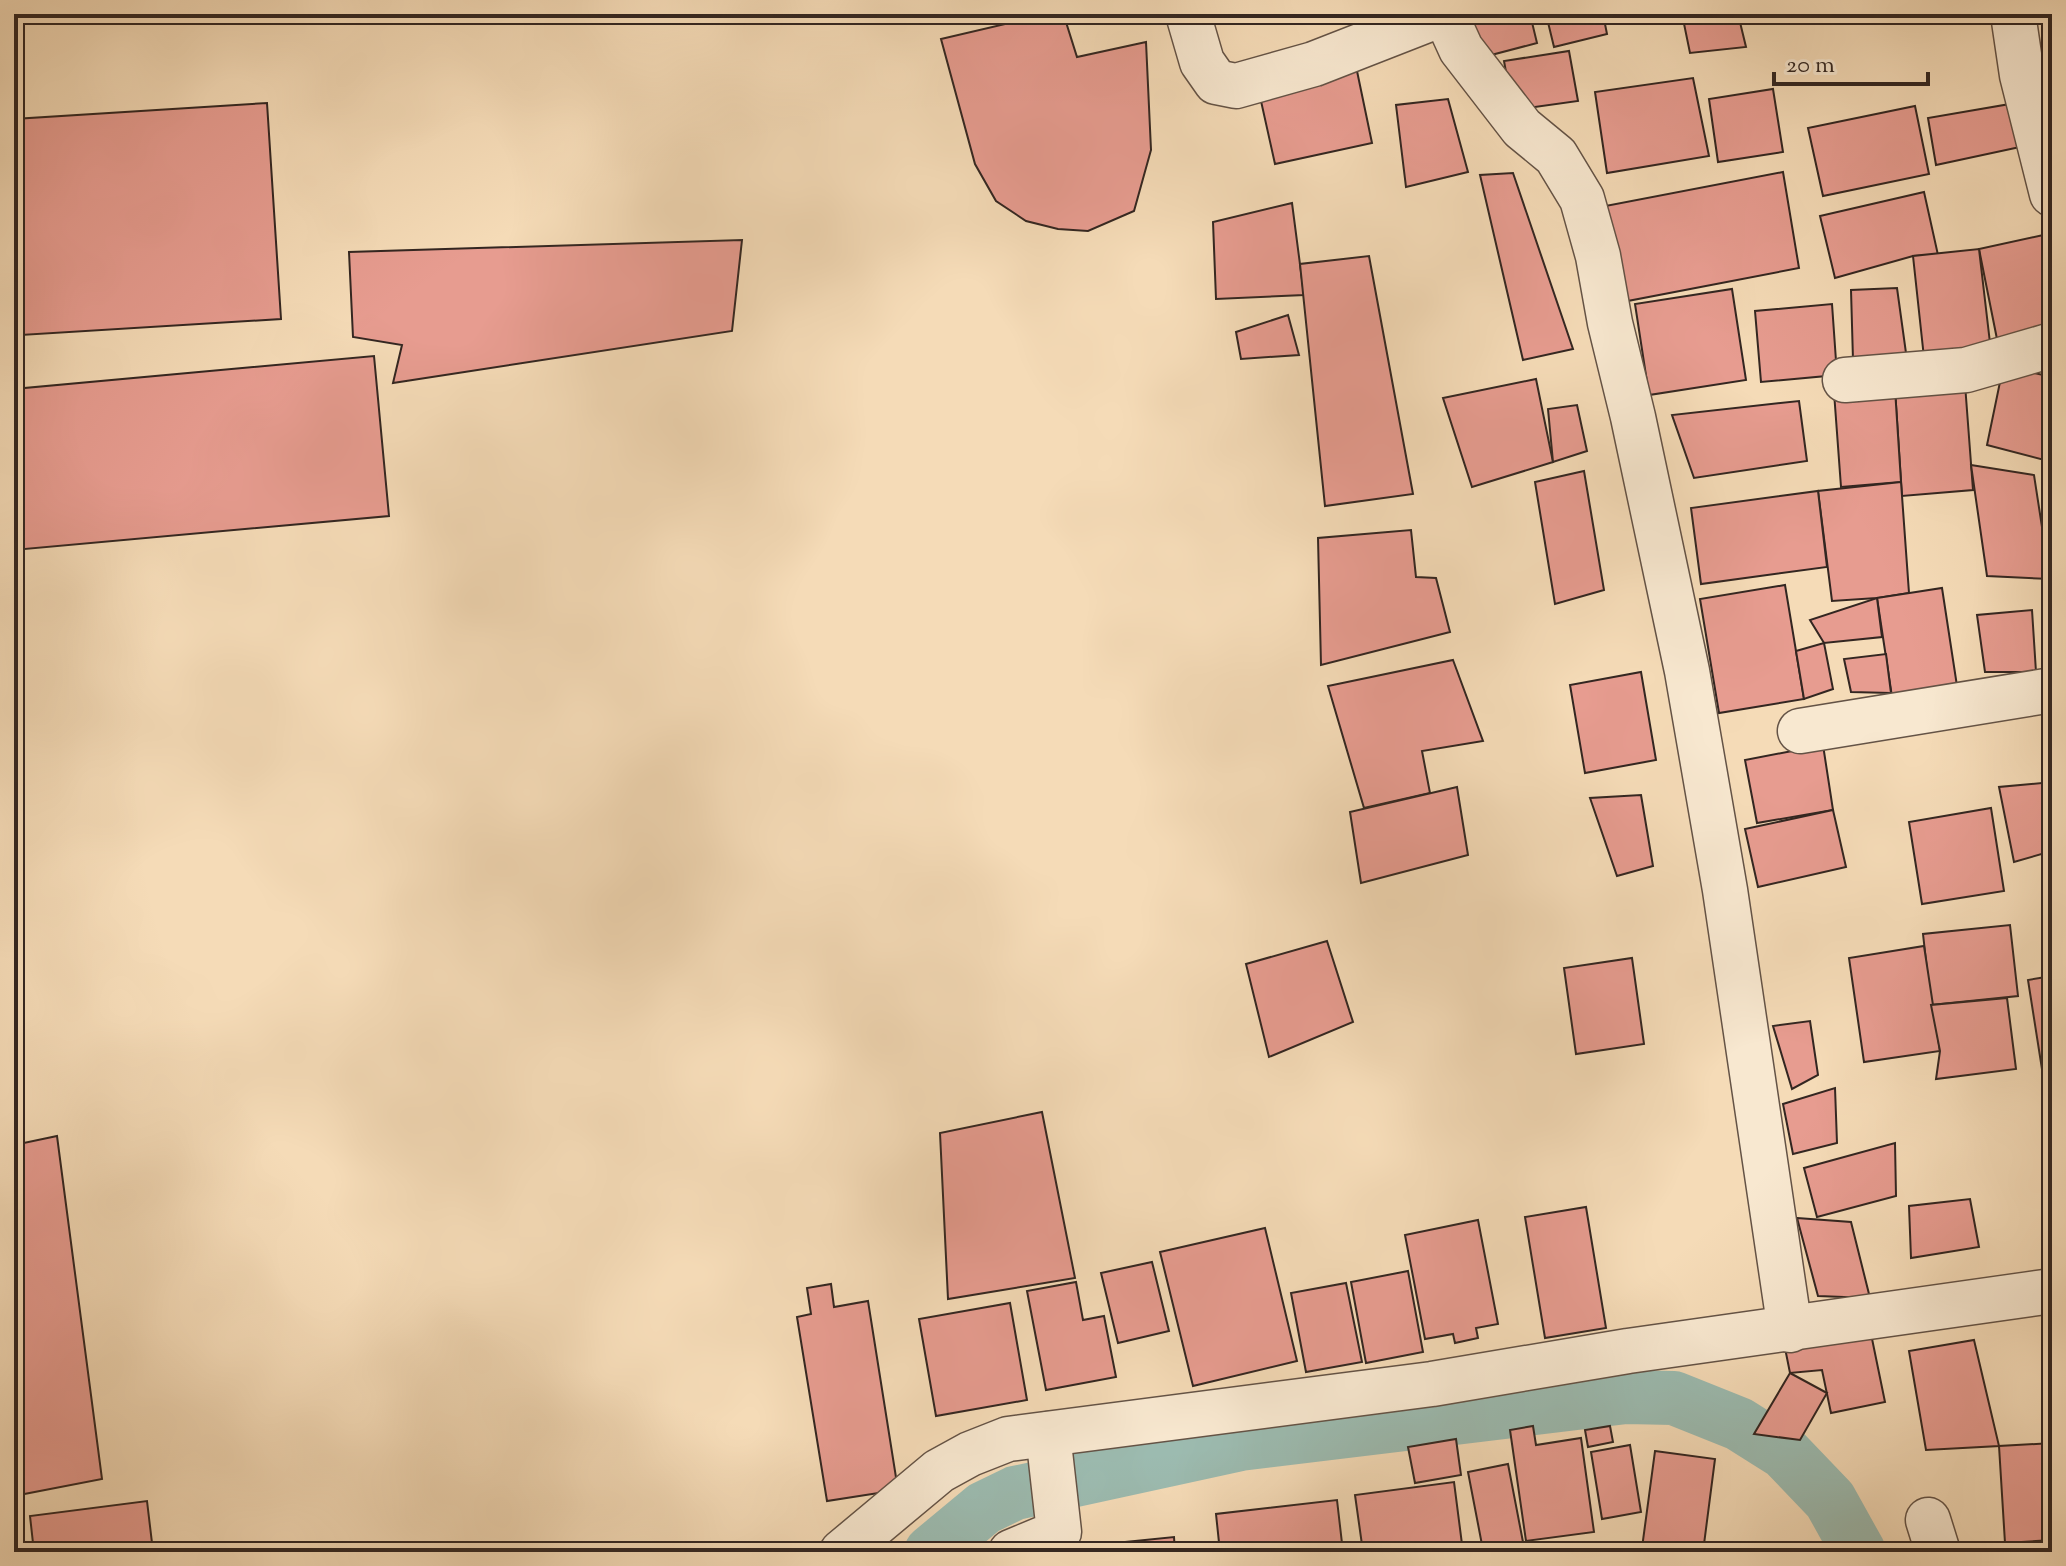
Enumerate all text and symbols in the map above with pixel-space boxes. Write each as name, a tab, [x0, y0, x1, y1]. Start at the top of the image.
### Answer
scale bar	[1774, 36, 1928, 86]
text: 20 m	[1786, 49, 1835, 83]

